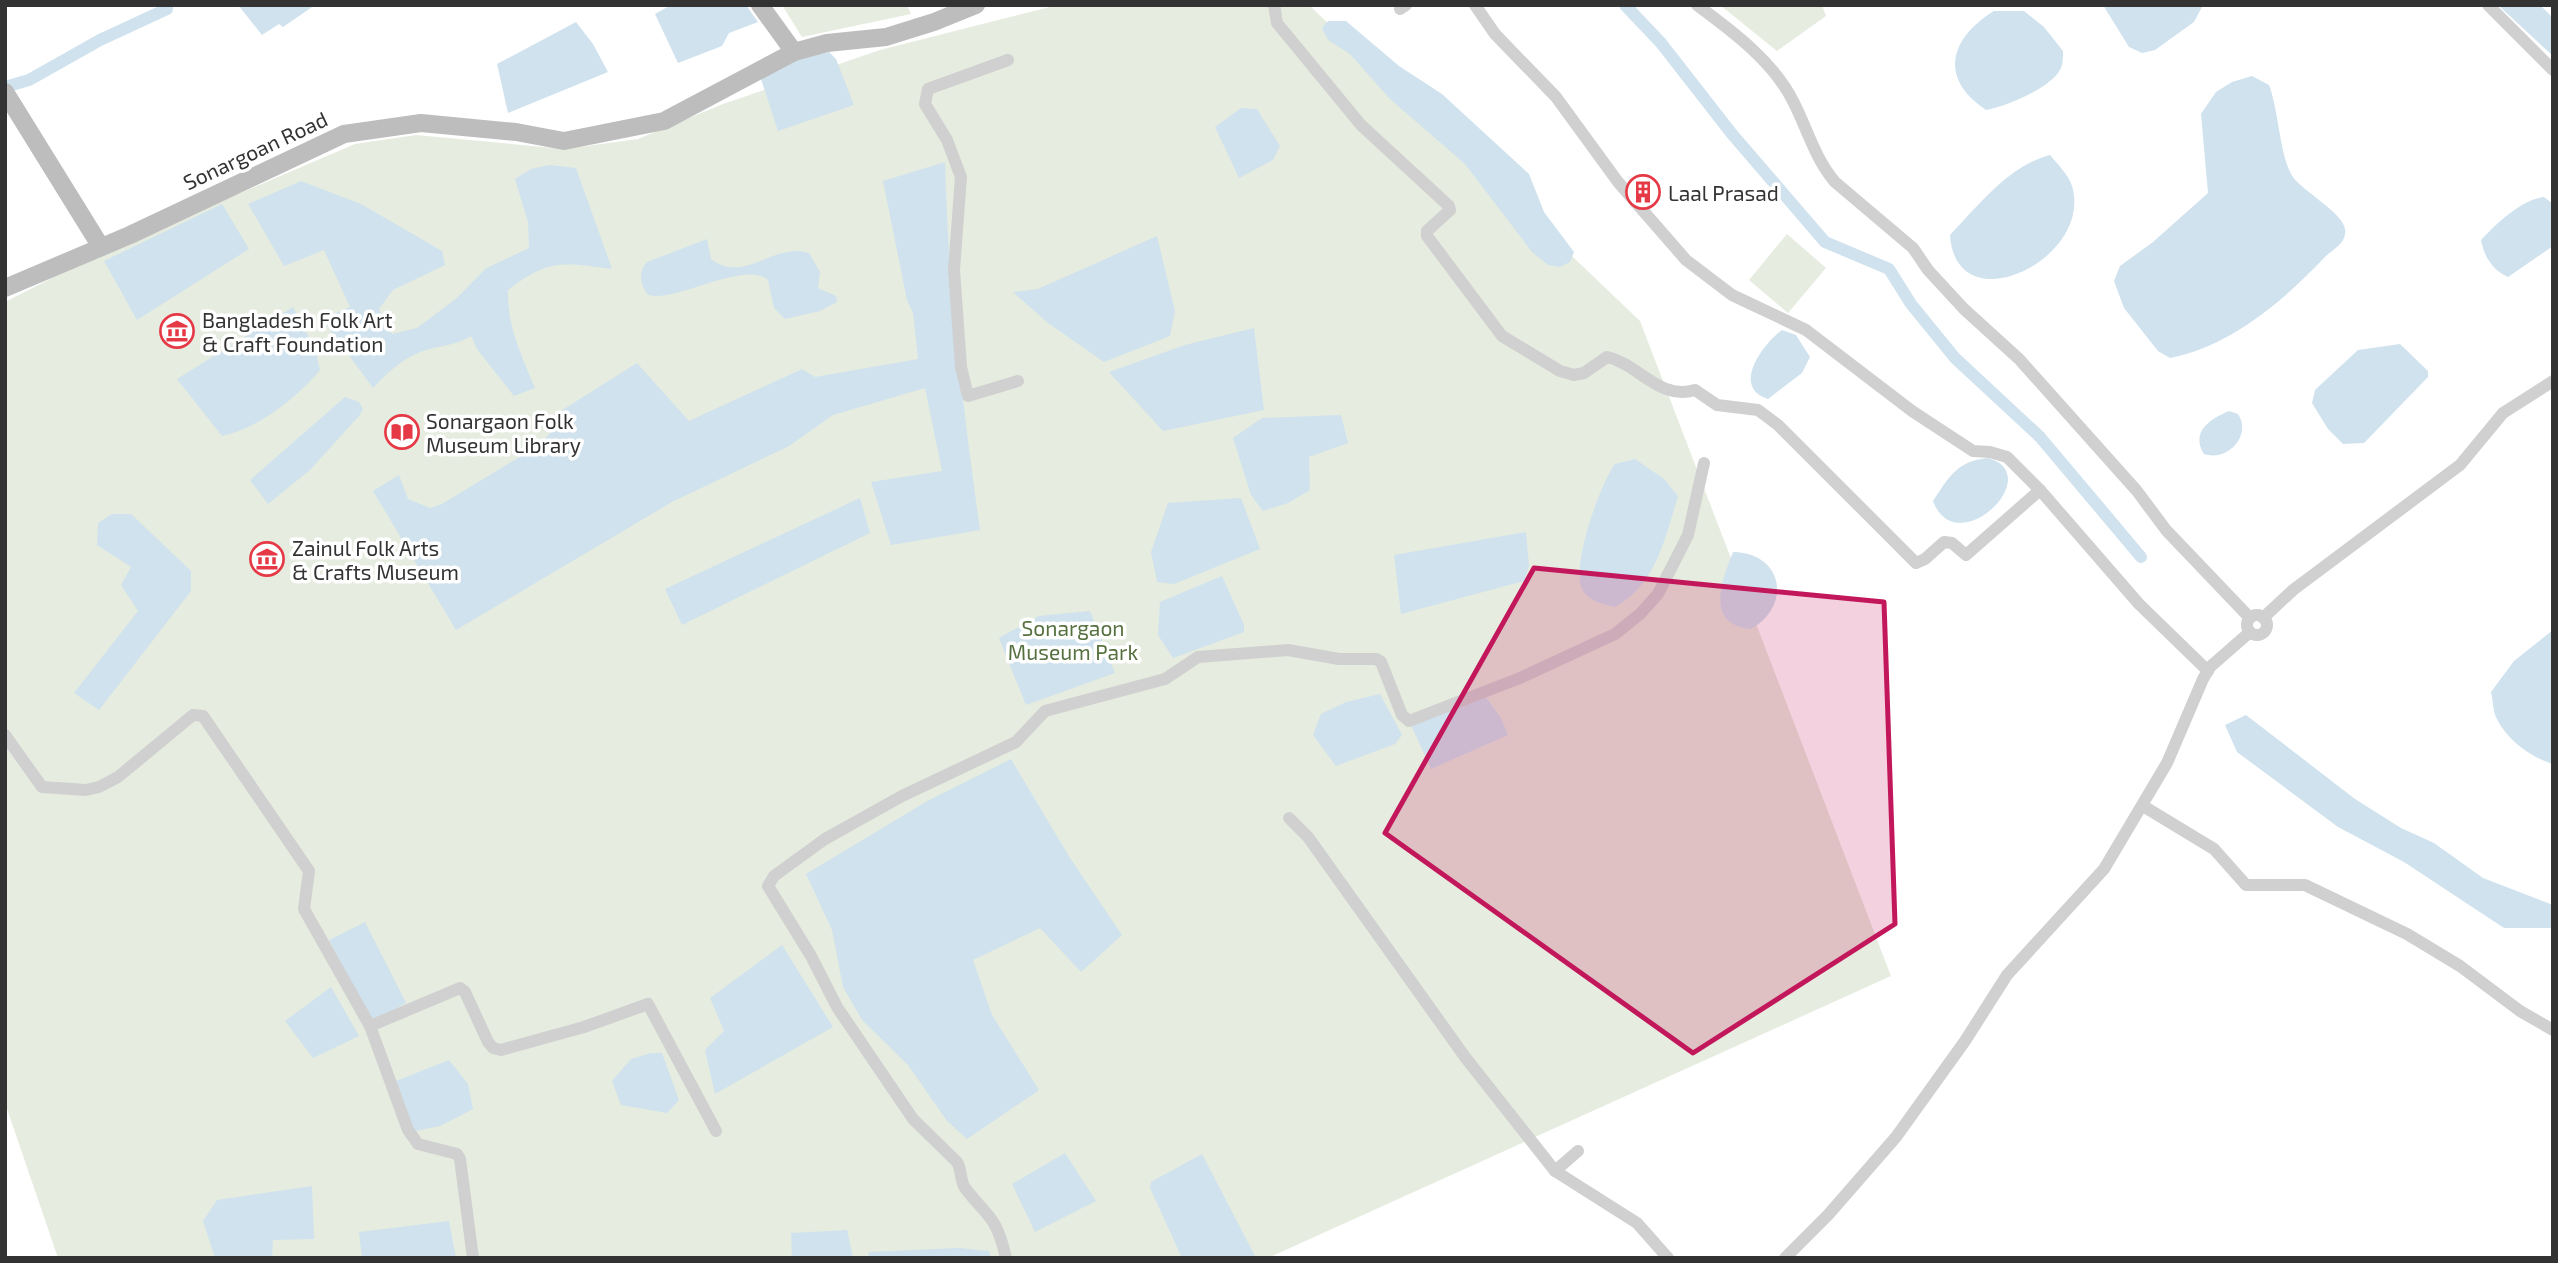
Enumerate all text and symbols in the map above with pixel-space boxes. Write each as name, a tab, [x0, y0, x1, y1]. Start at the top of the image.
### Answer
street label: Sonargoan Road	[179, 106, 331, 194]
building icon: Laal Prasad	[1624, 173, 1662, 211]
place label: Laal Prasad	[1668, 180, 1779, 205]
place label: Bangladesh Folk Art & Craft Foundation	[202, 307, 392, 356]
museum icon: Bangladesh Folk Art & Craft Foundation	[158, 312, 196, 350]
place label: Sonargaon Folk Museum Library	[426, 408, 581, 457]
library icon: Sonargaon Folk Museum Library	[383, 413, 421, 451]
place label: Zainul Folk Arts & Crafts Museum	[292, 535, 459, 584]
museum icon: Zainul Folk Arts & Crafts Museum	[248, 540, 286, 578]
park label: Sonargaon Museum Park	[1008, 615, 1138, 664]

